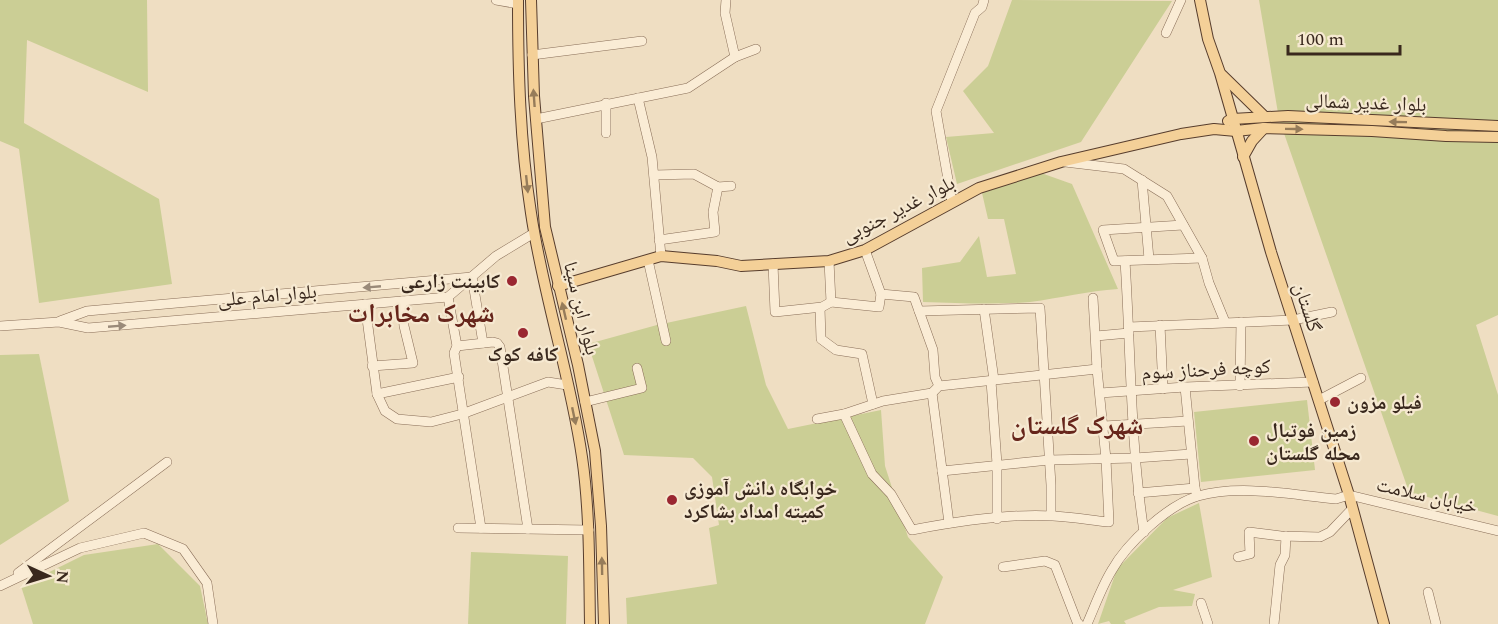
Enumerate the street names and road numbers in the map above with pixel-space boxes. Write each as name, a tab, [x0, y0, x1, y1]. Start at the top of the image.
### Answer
street label: بلوار غدیر شمالی	[1305, 86, 1427, 120]
street label: بلوار غدیر جنوبی	[836, 168, 960, 251]
street label: بلوار ابن سینا	[555, 258, 607, 358]
street label: بلوار امام علی	[216, 277, 318, 315]
street label: گلستان	[1285, 279, 1329, 336]
street label: کوچه فرحناز سوم	[1141, 352, 1272, 388]
street label: خیابان سلامت	[1373, 470, 1481, 522]

